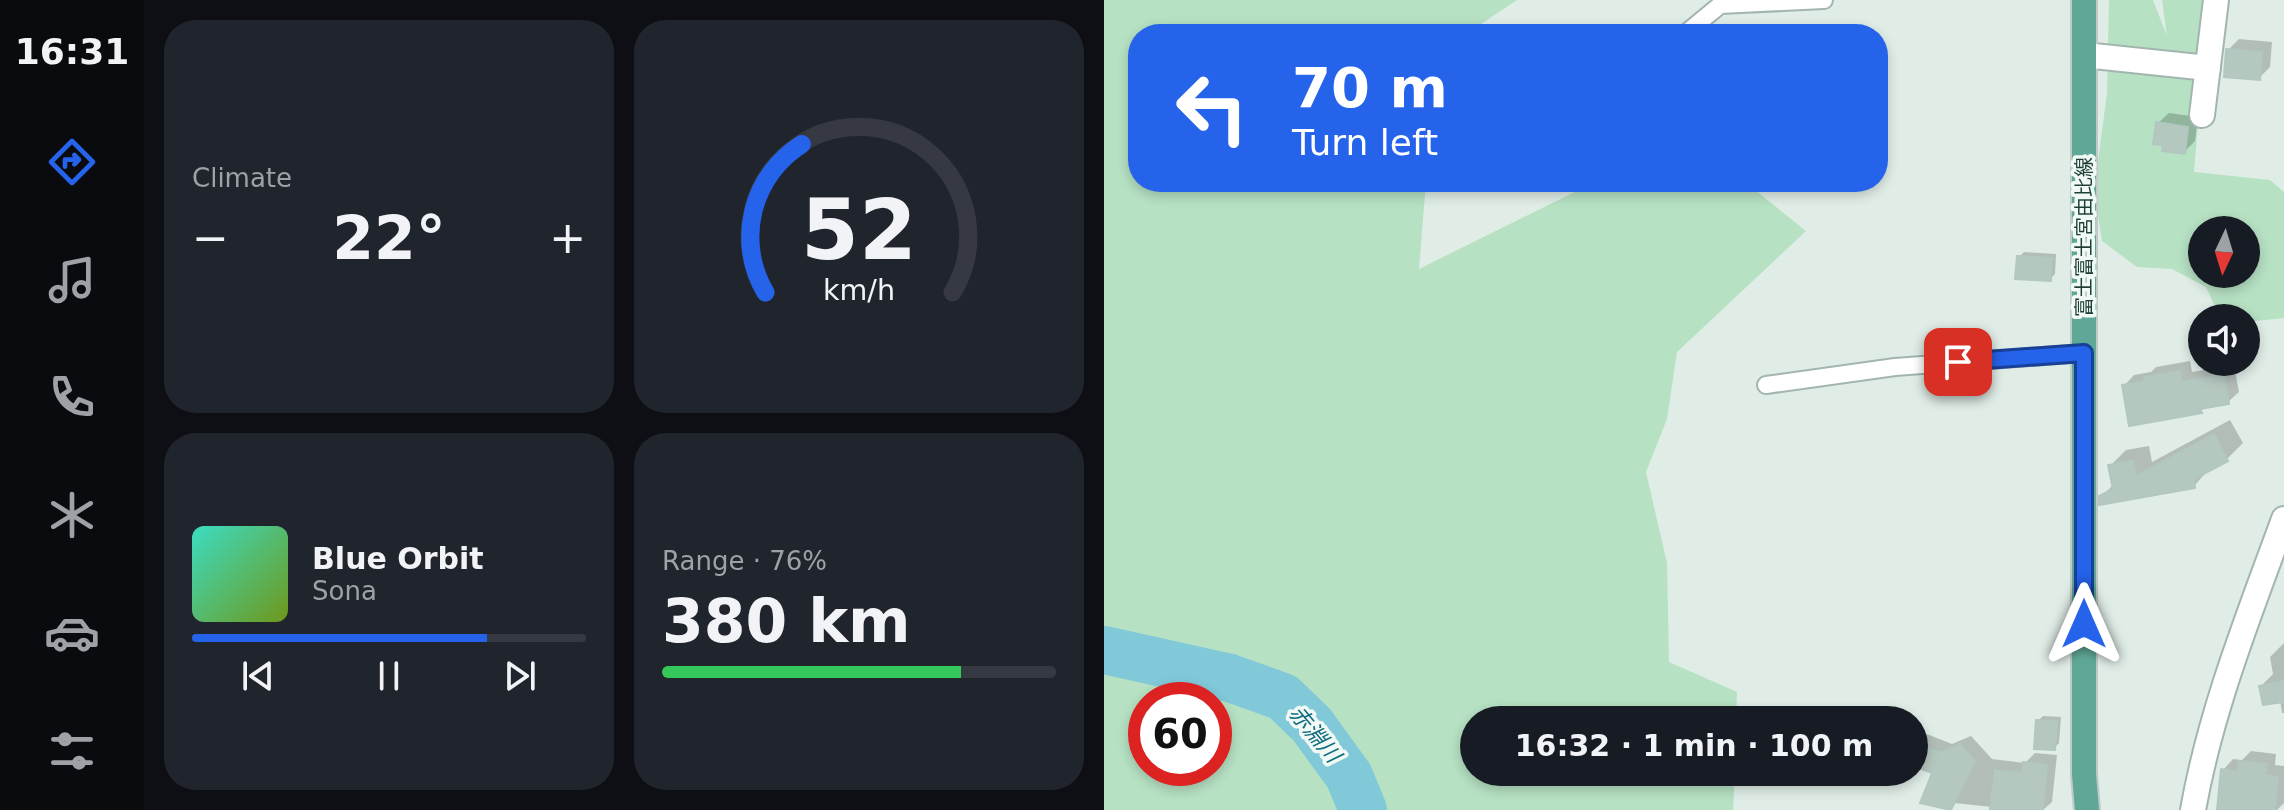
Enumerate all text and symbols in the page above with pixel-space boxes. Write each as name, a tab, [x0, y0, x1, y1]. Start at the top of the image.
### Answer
text: 16:31	[15, 31, 129, 72]
text: 70 m	[1292, 55, 1448, 120]
icon: left	[1160, 56, 1264, 160]
text: Turn left	[1292, 122, 1438, 163]
icon: directions	[44, 134, 100, 190]
street label: 富士富士宮由比線	[2072, 157, 2096, 317]
text: Climate	[192, 163, 292, 193]
text: 52	[801, 181, 917, 278]
text: 22°	[332, 203, 446, 273]
text: −	[192, 212, 229, 263]
text: +	[549, 212, 586, 263]
north arrow	[2188, 216, 2260, 288]
map controls	[2188, 216, 2260, 376]
icon: music	[44, 252, 100, 308]
text: km/h	[823, 273, 895, 307]
button: sound	[2188, 304, 2260, 376]
pin	[1924, 328, 1992, 396]
icon: arrive	[1936, 340, 1980, 384]
icon: phone	[44, 369, 100, 425]
icon: climate	[44, 487, 100, 543]
text: Blue Orbit	[312, 541, 484, 576]
text: Range · 76%	[662, 546, 827, 576]
text: Sona	[312, 576, 377, 606]
position arrow	[2042, 582, 2126, 666]
text: 380 km	[662, 586, 911, 656]
icon: car	[44, 605, 100, 661]
icon: previous	[236, 654, 280, 698]
icon: pause	[367, 654, 411, 698]
icon: next	[498, 654, 542, 698]
speed limit sign: 60	[1128, 682, 1232, 786]
water label: 赤淵川	[1284, 701, 1347, 769]
icon: filters	[44, 723, 100, 779]
text: 16:32 · 1 min · 100 m	[1515, 728, 1873, 763]

